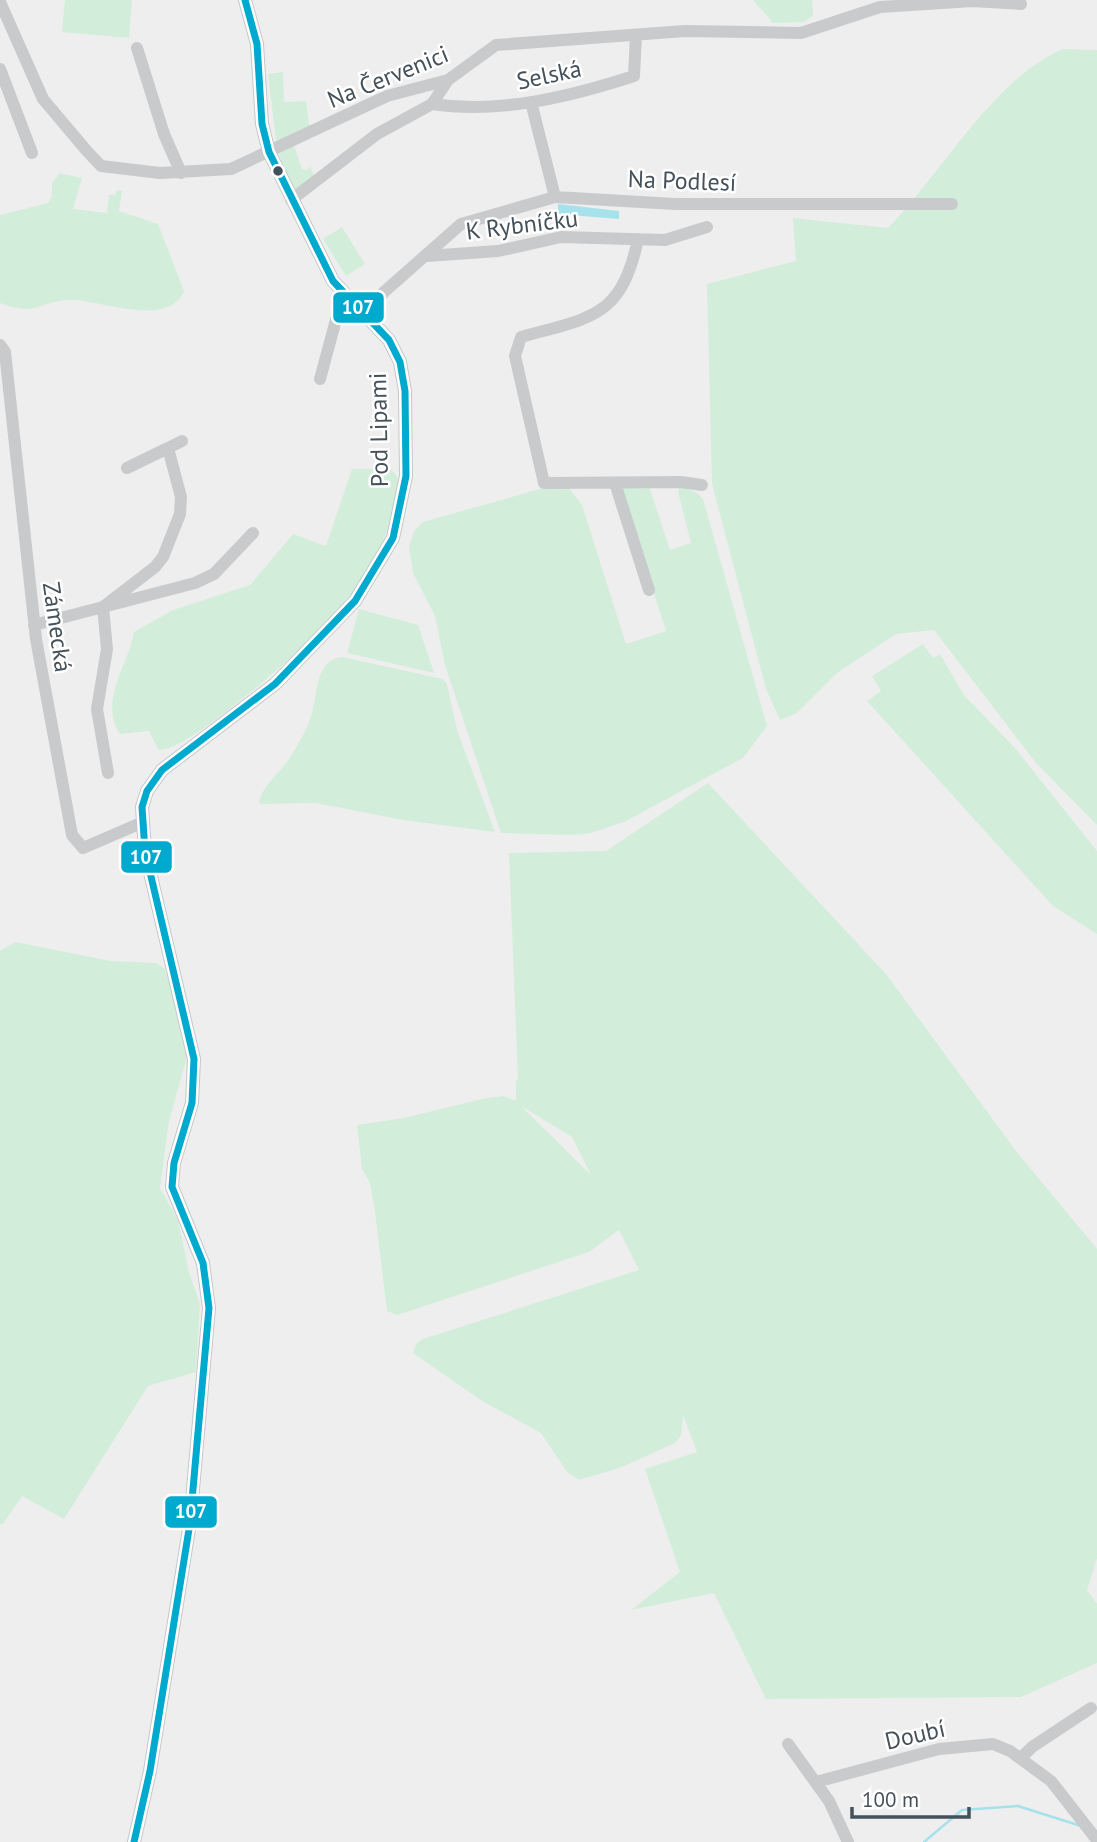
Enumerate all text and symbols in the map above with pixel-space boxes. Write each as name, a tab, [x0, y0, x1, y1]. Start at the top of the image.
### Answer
street label: Na Červenici	[323, 38, 453, 115]
street label: Selská	[514, 53, 584, 96]
street label: Na Podlesí	[627, 163, 737, 198]
unlabelled marker	[271, 164, 285, 178]
street label: K Rybníčku	[464, 202, 580, 247]
line badge: 107	[332, 291, 385, 324]
text: 107	[342, 295, 374, 319]
street label: Pod Lipami	[362, 373, 395, 487]
street label: Zámecká	[36, 580, 79, 674]
line badge: 107	[120, 840, 173, 874]
text: 107	[130, 845, 162, 869]
line badge: 107	[164, 1495, 218, 1529]
text: 107	[175, 1499, 207, 1523]
street label: Doubí	[882, 1713, 948, 1756]
scale bar	[852, 1776, 969, 1820]
text: 100 m	[862, 1786, 919, 1813]

